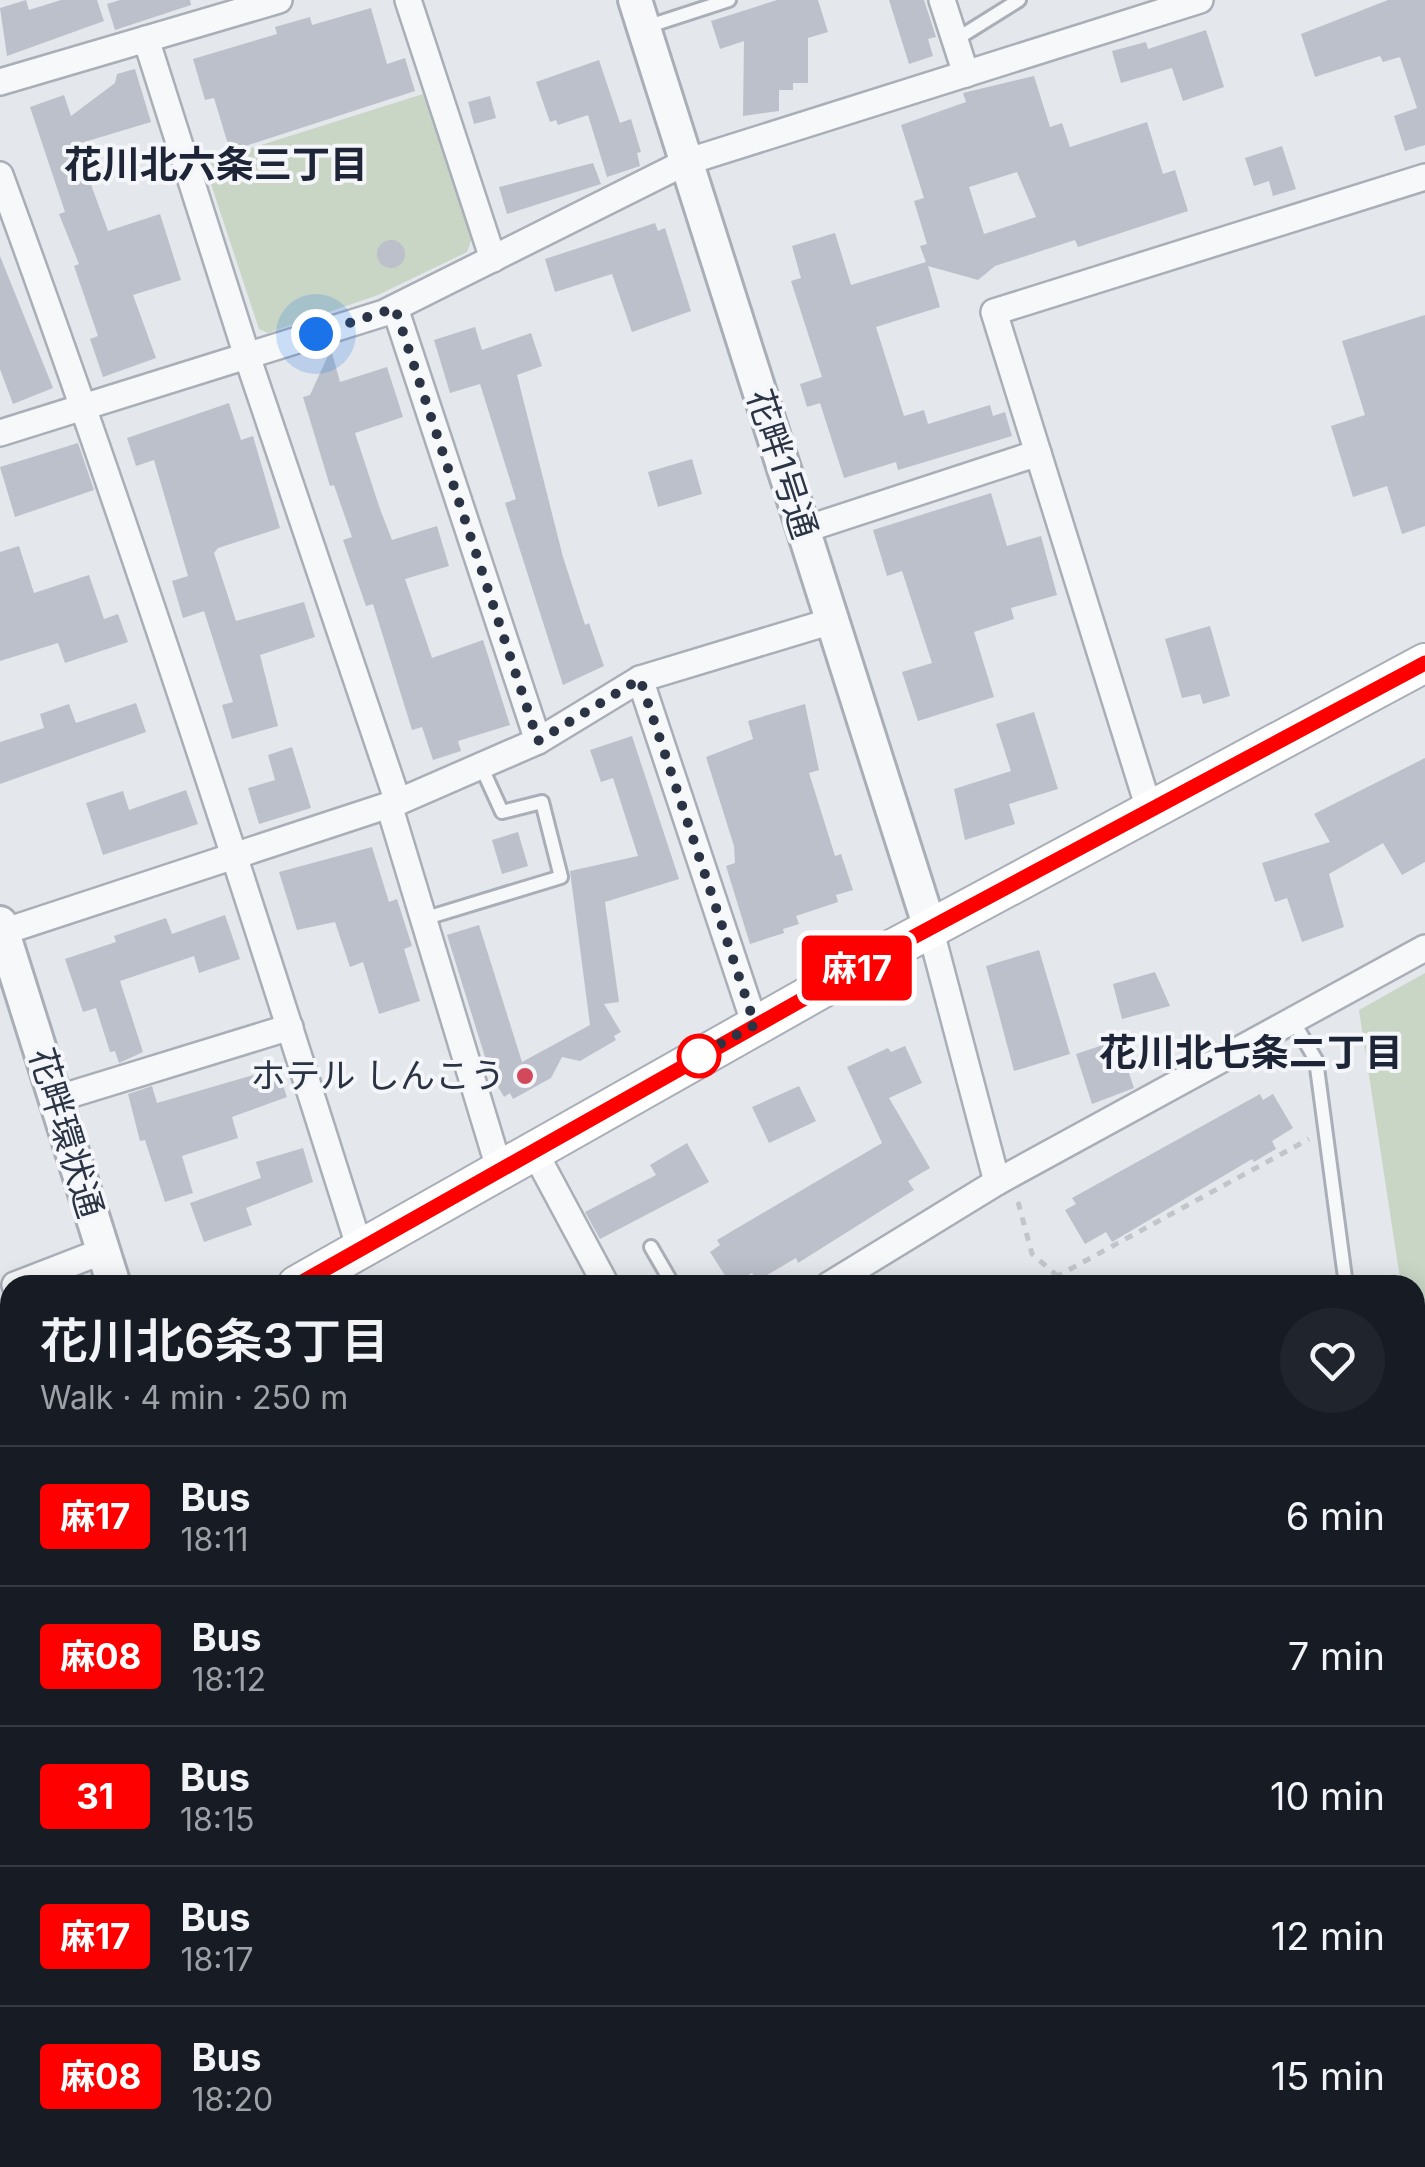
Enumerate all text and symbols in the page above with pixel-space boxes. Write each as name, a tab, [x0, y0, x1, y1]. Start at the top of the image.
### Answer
district label: 花川北六条三丁目	[64, 141, 368, 187]
your location	[291, 309, 341, 359]
street label: 花畔1号通	[739, 384, 827, 544]
line badge: 麻17	[800, 936, 914, 1000]
text: 麻17	[822, 947, 892, 989]
district label: 花川北七条二丁目	[1099, 1029, 1403, 1075]
unlabelled marker	[678, 1035, 720, 1077]
street label: 花畔環状通	[21, 1043, 113, 1223]
place label: ホテル しんこう	[250, 1054, 505, 1096]
marker: ホテル しんこう	[514, 1065, 536, 1087]
button: heart	[1280, 1308, 1385, 1413]
text: 花川北6条3丁目	[40, 1311, 389, 1370]
text: Walk · 4 min · 250 m	[40, 1378, 348, 1417]
text: Bus	[180, 1474, 251, 1520]
text: 6 min	[1286, 1493, 1385, 1539]
text: 麻17	[60, 1495, 130, 1537]
text: 18:11	[180, 1520, 249, 1559]
text: Bus	[191, 1614, 261, 1660]
text: 7 min	[1288, 1633, 1385, 1679]
text: 麻08	[60, 1635, 141, 1677]
text: 18:12	[191, 1660, 266, 1699]
text: Bus	[180, 1754, 250, 1800]
text: 10 min	[1270, 1773, 1385, 1819]
text: 31	[76, 1775, 114, 1817]
text: 18:15	[180, 1800, 255, 1839]
text: Bus	[180, 1894, 251, 1940]
text: 12 min	[1271, 1913, 1385, 1959]
text: 麻17	[60, 1915, 130, 1957]
text: 18:17	[180, 1940, 254, 1979]
text: Bus	[191, 2034, 261, 2080]
text: 15 min	[1271, 2053, 1385, 2099]
text: 麻08	[60, 2055, 141, 2097]
text: 18:20	[191, 2080, 273, 2119]

